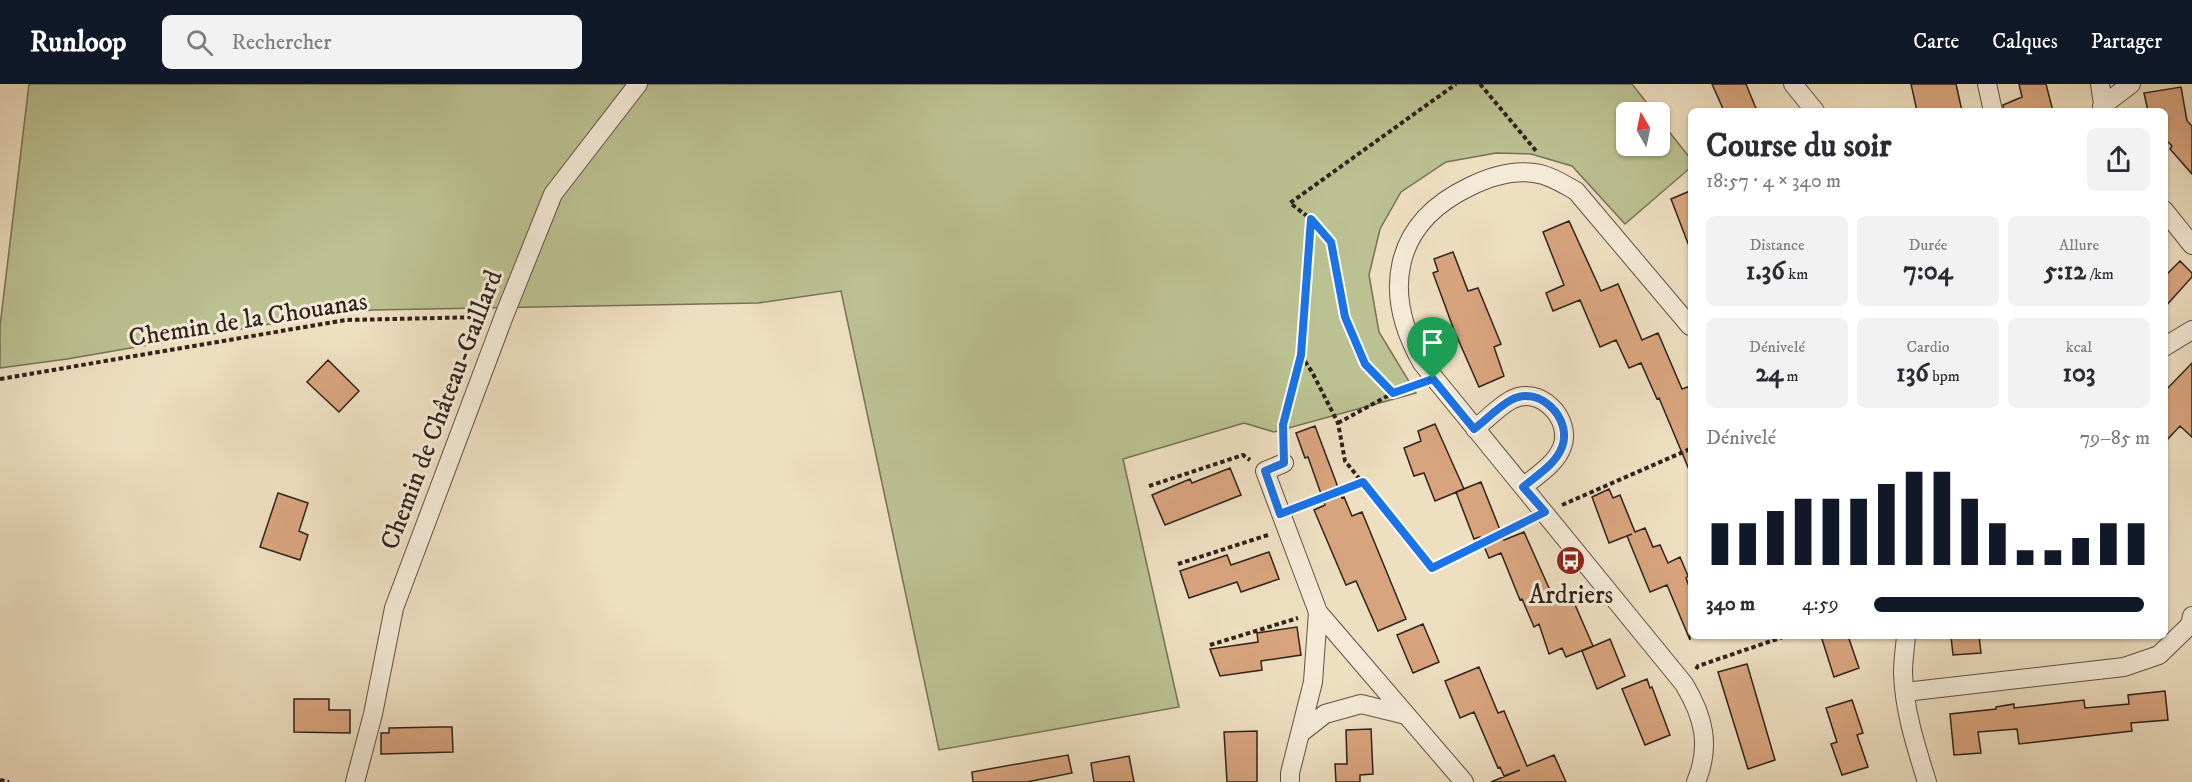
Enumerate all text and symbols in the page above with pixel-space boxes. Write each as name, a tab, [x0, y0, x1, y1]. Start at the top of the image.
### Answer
search box	[162, 15, 582, 69]
text: Runloop	[30, 25, 126, 60]
icon: search	[183, 26, 216, 59]
text: Rechercher	[231, 29, 331, 56]
text: Carte	[1913, 29, 1959, 55]
text: Calques	[1992, 29, 2058, 55]
text: Partager	[2091, 29, 2162, 55]
north arrow	[1616, 102, 1670, 156]
map controls	[1616, 102, 1670, 156]
text: Course du soir	[1706, 126, 1891, 167]
button: share	[2087, 128, 2150, 191]
text: 18:57 · 4 × 340 m	[1706, 169, 1841, 194]
text: Distance	[1749, 235, 1805, 255]
text: Durée	[1909, 235, 1947, 255]
text: Allure	[2059, 235, 2099, 255]
text: 1.36	[1746, 255, 1785, 288]
text: 7:04	[1903, 255, 1953, 288]
text: 5:12	[2044, 255, 2086, 288]
text: km	[1785, 264, 1808, 284]
text: /km	[2086, 264, 2114, 284]
street label: Chemin de Château-Gaillard	[373, 266, 511, 554]
street label: Chemin de la Chouanas	[126, 285, 370, 355]
pin	[1407, 317, 1458, 379]
icon: arrive	[1416, 326, 1449, 359]
text: Dénivelé	[1749, 337, 1805, 357]
text: Cardio	[1906, 337, 1950, 357]
text: kcal	[2066, 337, 2092, 357]
text: 24	[1755, 357, 1783, 390]
text: 136	[1896, 357, 1929, 390]
text: 103	[2062, 357, 2096, 390]
text: m	[1783, 366, 1799, 386]
text: bpm	[1929, 366, 1960, 386]
text: Dénivelé	[1706, 426, 1776, 451]
text: 79–85 m	[2080, 426, 2150, 451]
bus stop icon: Ardriers	[1555, 545, 1587, 577]
place label: Ardriers	[1529, 579, 1613, 612]
text: 340 m	[1706, 592, 1755, 617]
text: 4:59	[1802, 592, 1839, 617]

